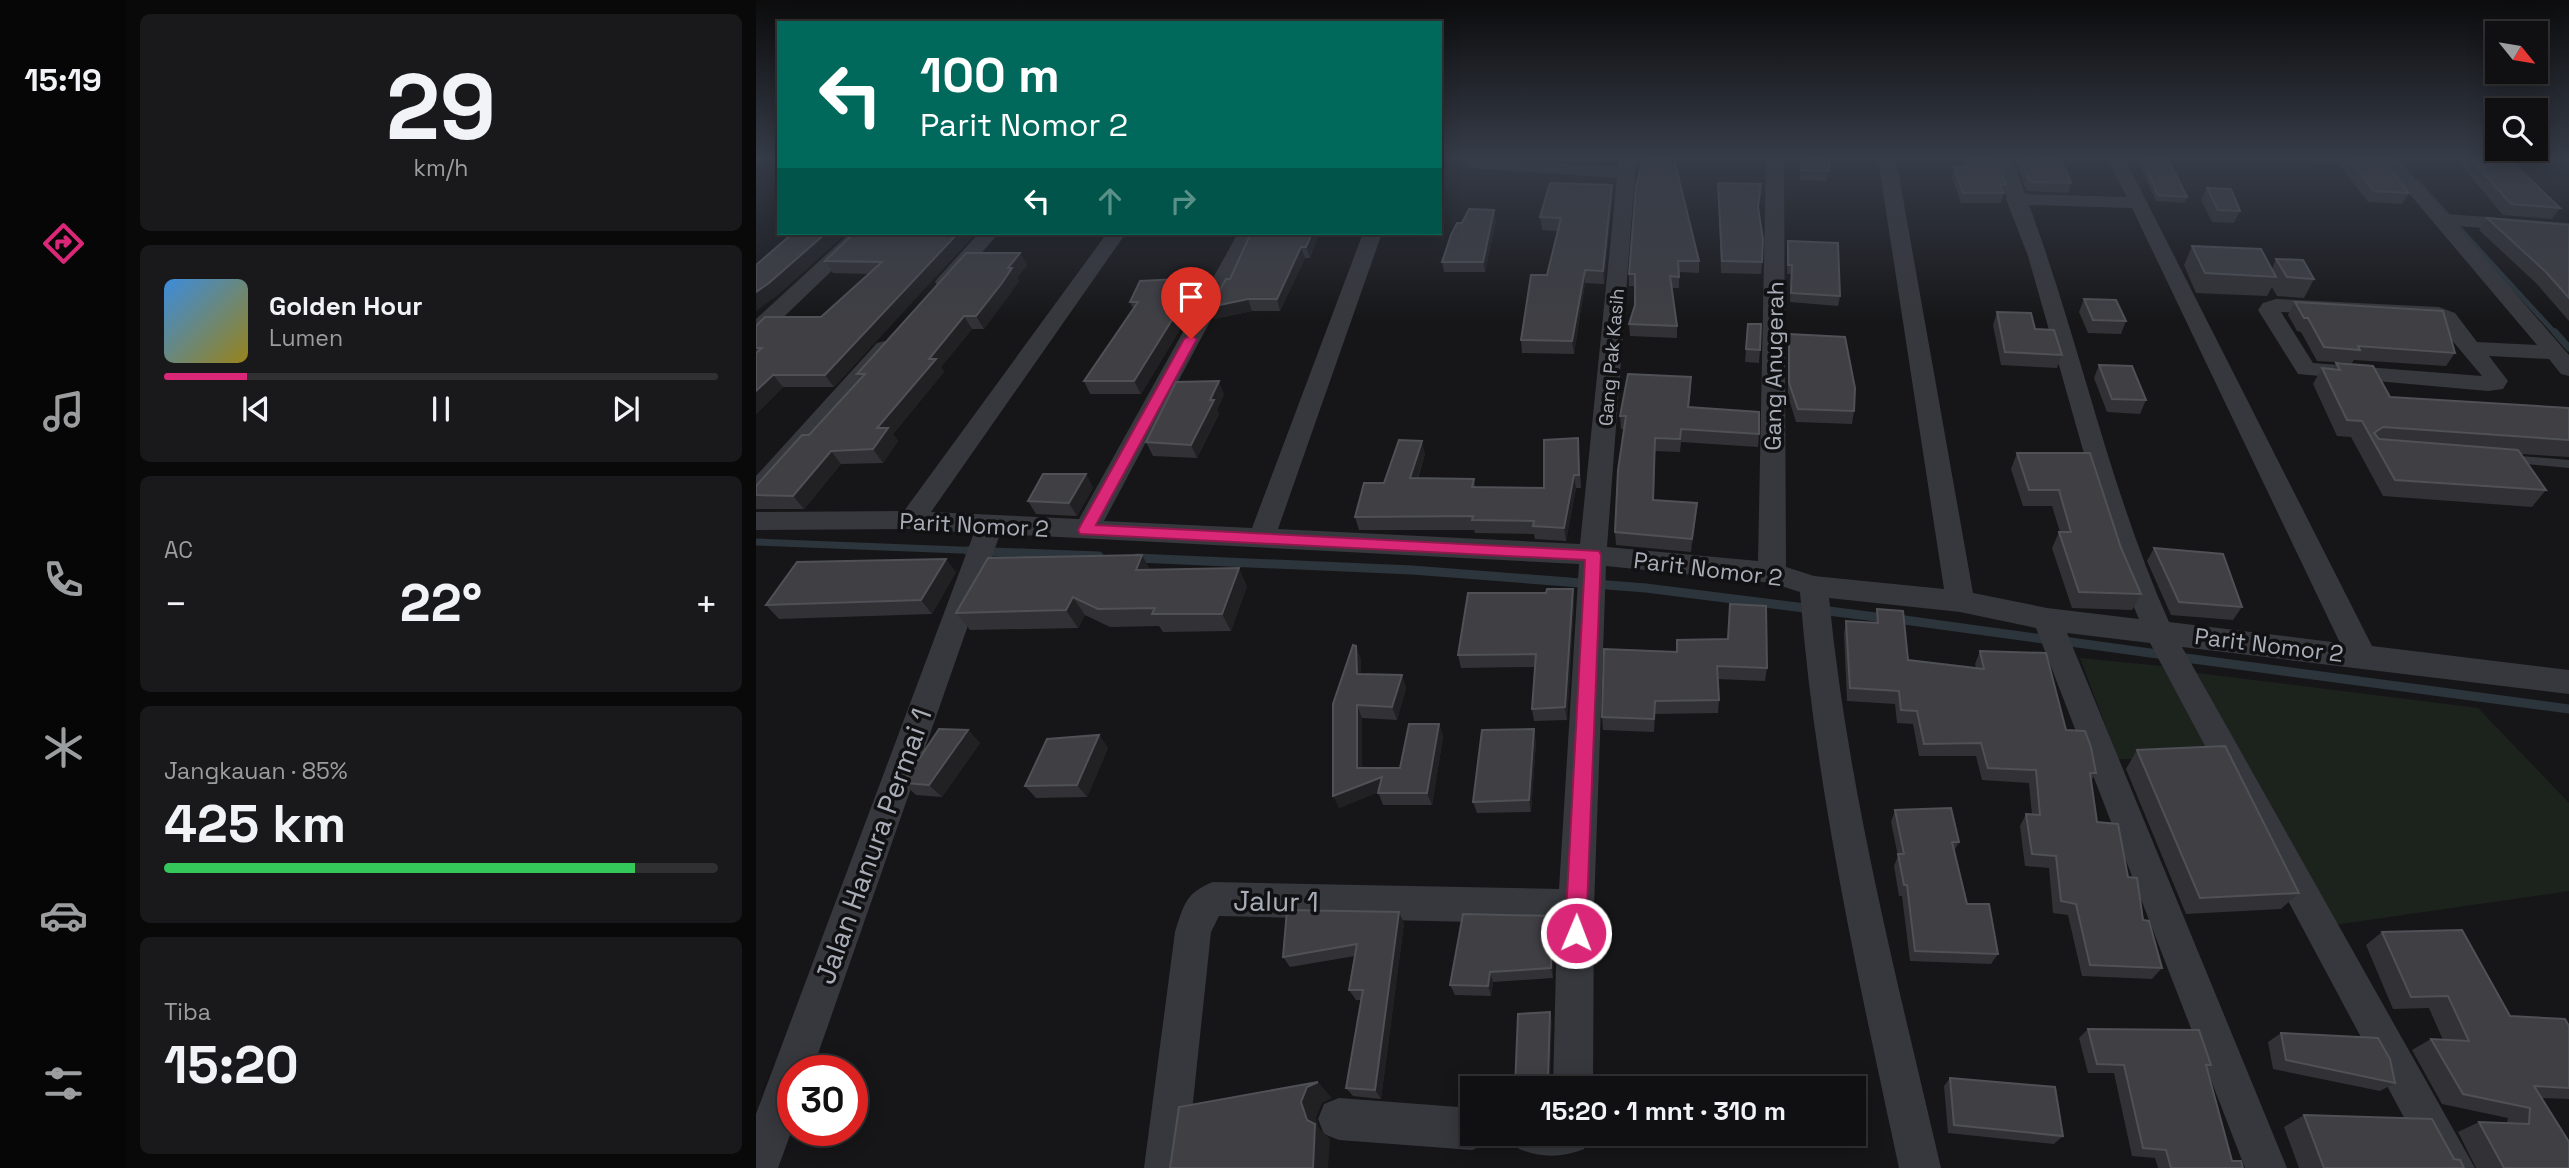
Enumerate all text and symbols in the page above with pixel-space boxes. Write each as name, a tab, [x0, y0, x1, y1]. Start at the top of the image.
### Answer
north arrow	[2485, 21, 2548, 84]
map controls	[2485, 21, 2548, 161]
text: 100 m	[920, 44, 1060, 106]
text: 29	[386, 49, 496, 166]
icon: left	[805, 49, 896, 140]
text: 15:19	[24, 60, 102, 100]
button: search	[2485, 98, 2548, 161]
text: Parit Nomor 2	[920, 105, 1128, 145]
text: km/h	[414, 153, 468, 183]
icon: left	[1018, 182, 1056, 220]
icon: ahead	[1091, 182, 1129, 220]
icon: right	[1164, 182, 1202, 220]
icon: directions	[39, 219, 88, 268]
pin	[1161, 267, 1221, 339]
icon: arrive	[1172, 278, 1210, 316]
street label: Gang Anugerah	[1758, 281, 1790, 451]
street label: Gang Pak Kasih	[1593, 287, 1630, 427]
text: Golden Hour	[269, 289, 423, 323]
text: Lumen	[269, 323, 343, 353]
icon: music	[39, 387, 88, 436]
icon: previous	[237, 390, 275, 428]
icon: pause	[422, 390, 460, 428]
icon: next	[607, 390, 645, 428]
street label: Parit Nomor 2	[899, 506, 1049, 544]
text: AC	[164, 535, 193, 565]
street label: Parit Nomor 2	[1632, 545, 1784, 593]
icon: phone	[39, 555, 88, 604]
text: 22°	[400, 570, 482, 636]
text: −	[164, 580, 188, 628]
text: +	[694, 580, 718, 628]
street label: Parit Nomor 2	[2193, 621, 2345, 669]
street label: Jalan Hanura Permai 1	[806, 703, 940, 989]
icon: climate	[39, 723, 88, 772]
text: Jangkauan · 85%	[164, 756, 348, 786]
text: 425 km	[164, 791, 346, 857]
street label: Jalur 1	[1233, 882, 1319, 920]
icon: car	[39, 891, 88, 940]
position arrow	[1539, 896, 1613, 970]
text: Tiba	[164, 997, 211, 1027]
text: 15:20	[164, 1032, 299, 1098]
speed limit sign: 30	[777, 1055, 868, 1146]
icon: filters	[39, 1059, 88, 1108]
text: 15:20 · 1 mnt · 310 m	[1540, 1094, 1786, 1128]

